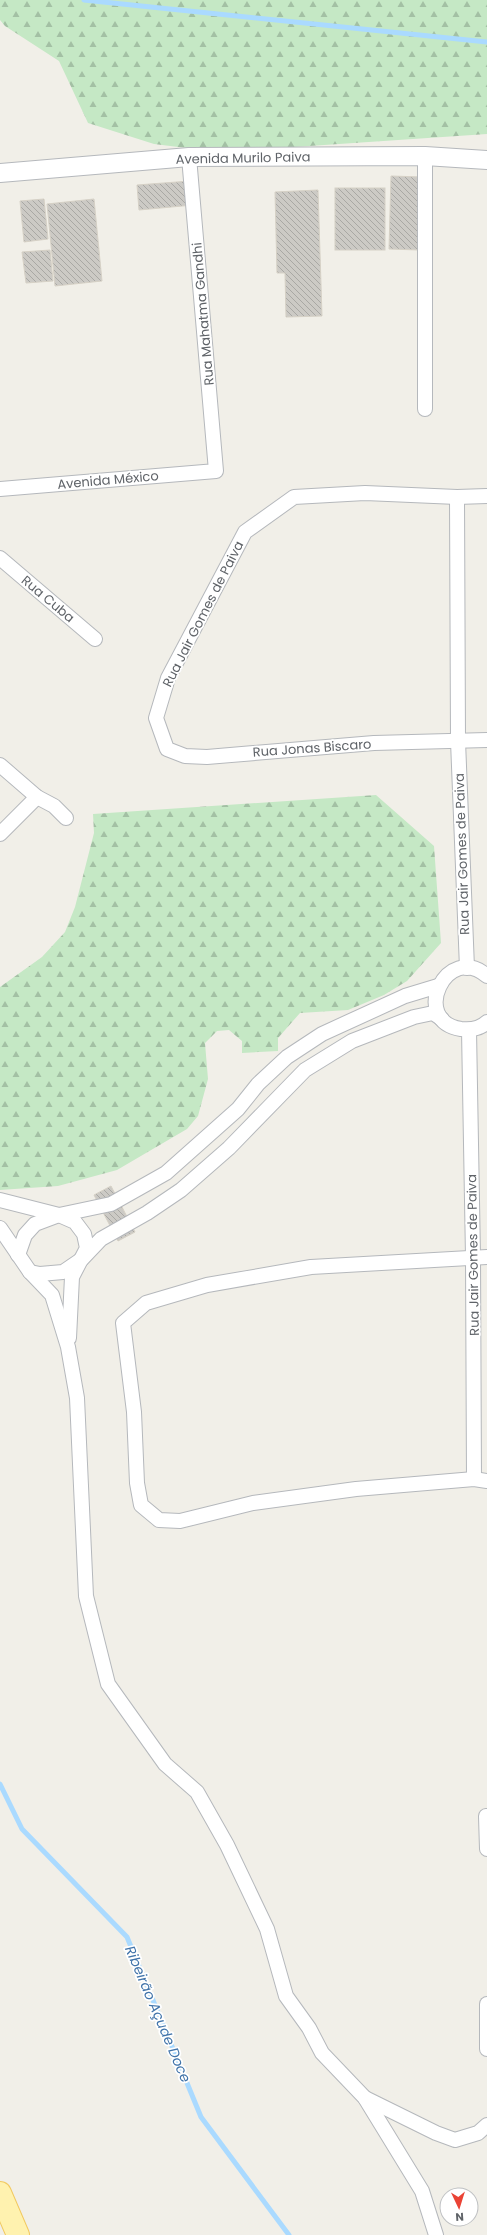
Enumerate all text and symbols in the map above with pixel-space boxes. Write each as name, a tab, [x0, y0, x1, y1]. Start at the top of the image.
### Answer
street label: Avenida Murilo Paiva	[175, 147, 311, 169]
street label: Rua Mahatma Gandhi	[187, 242, 219, 386]
street label: Avenida México	[57, 466, 159, 494]
street label: Rua Jair Gomes de Paiva	[158, 538, 248, 690]
street label: Rua Cuba	[17, 571, 79, 627]
street label: Rua Jonas Biscaro	[252, 734, 372, 762]
street label: Rua Jair Gomes de Paiva	[450, 773, 474, 935]
street label: Rua Jair Gomes de Paiva	[462, 1174, 484, 1336]
water label: Ribeirão Açude Doce	[120, 1943, 196, 2086]
north arrow	[439, 2187, 479, 2227]
text: N	[455, 2209, 464, 2225]

